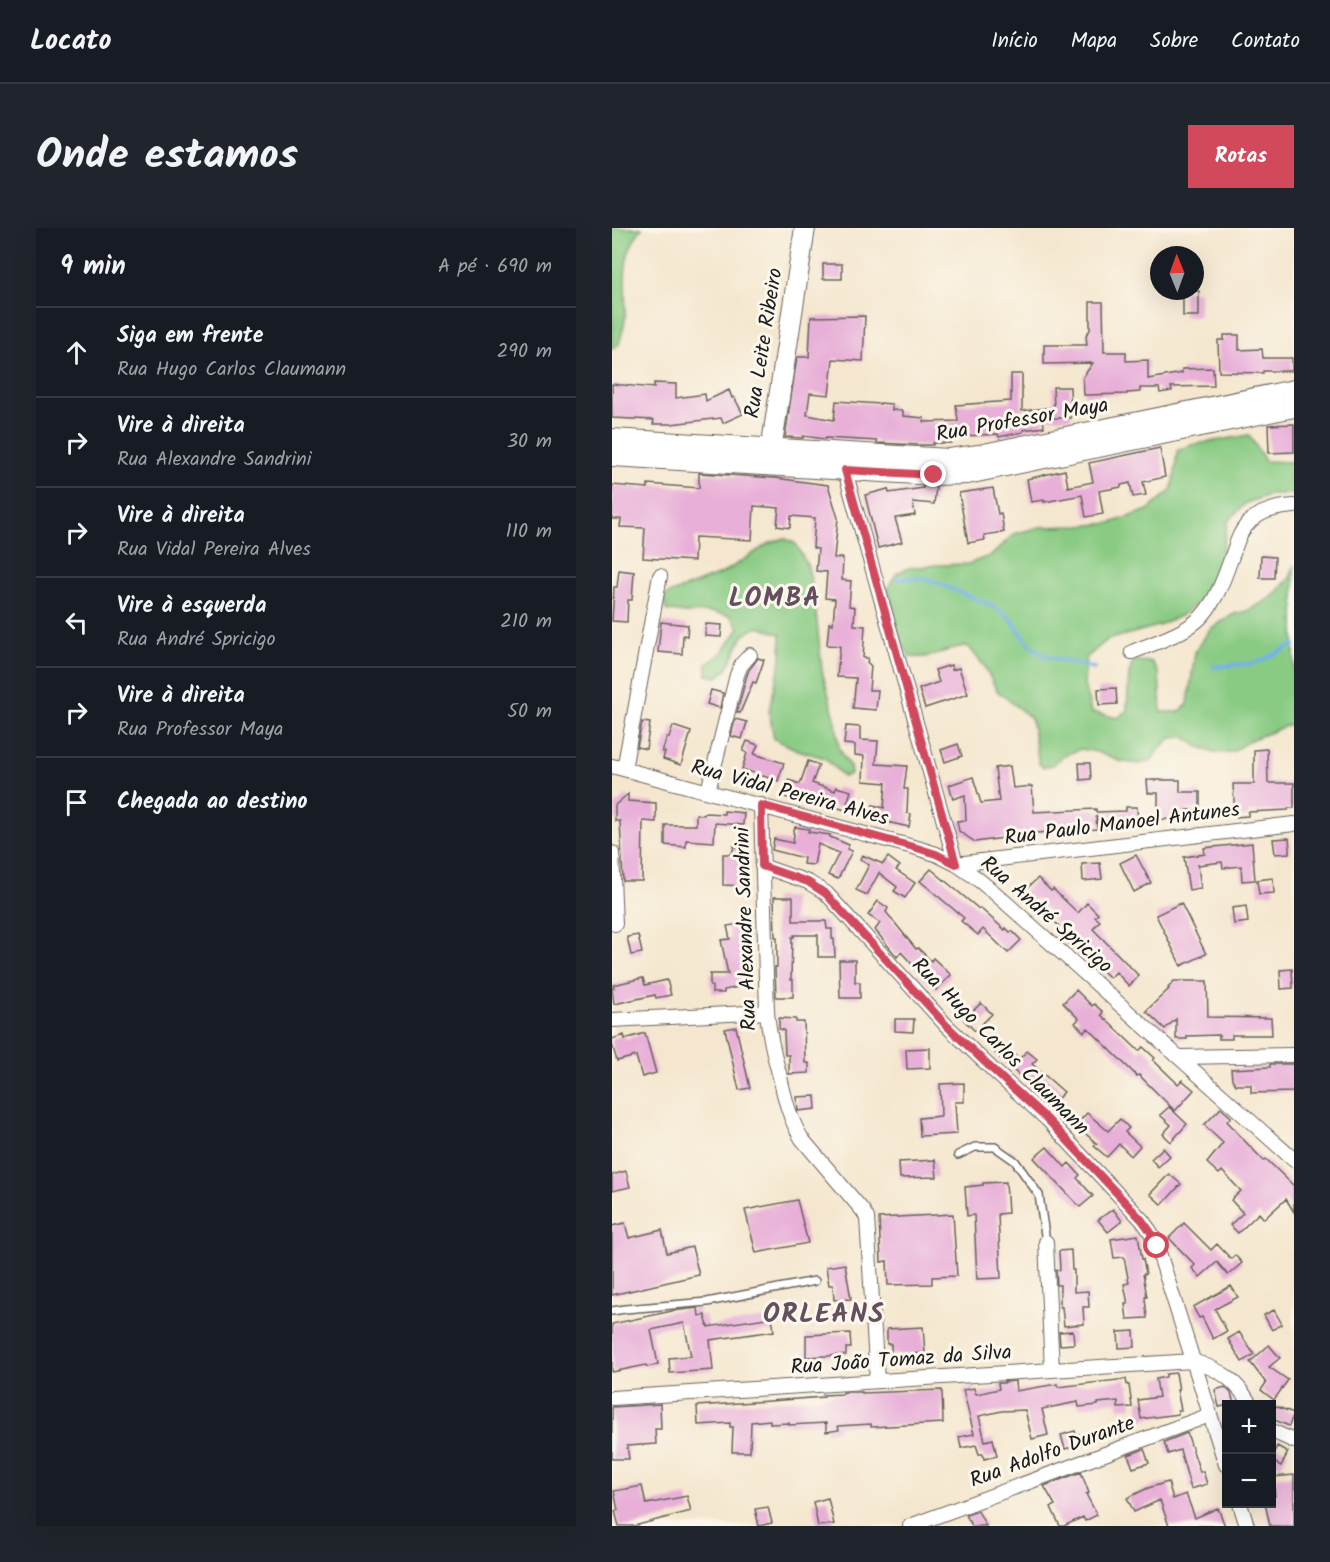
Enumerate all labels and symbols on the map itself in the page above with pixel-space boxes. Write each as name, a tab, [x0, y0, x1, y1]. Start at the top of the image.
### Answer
north arrow	[1150, 246, 1204, 300]
street label: Rua Leite Ribeiro	[736, 266, 793, 421]
street label: Rua Professor Maya	[933, 389, 1111, 452]
route end	[920, 461, 946, 487]
district label: LOMBA	[728, 577, 822, 620]
street label: Rua Vidal Pereira Alves	[687, 751, 892, 836]
street label: Rua Paulo Manoel Antunes	[1003, 794, 1242, 855]
street label: Rua Alexandre Sandrini	[726, 825, 767, 1032]
street label: Rua André Spricigo	[972, 848, 1120, 982]
street label: Rua Hugo Carlos Claumann	[903, 950, 1097, 1144]
route start	[1143, 1232, 1169, 1258]
district label: ORLEANS	[763, 1293, 885, 1336]
street label: Rua João Tomaz da Silva	[789, 1336, 1013, 1385]
street label: Rua Adolfo Durante	[965, 1407, 1140, 1498]

